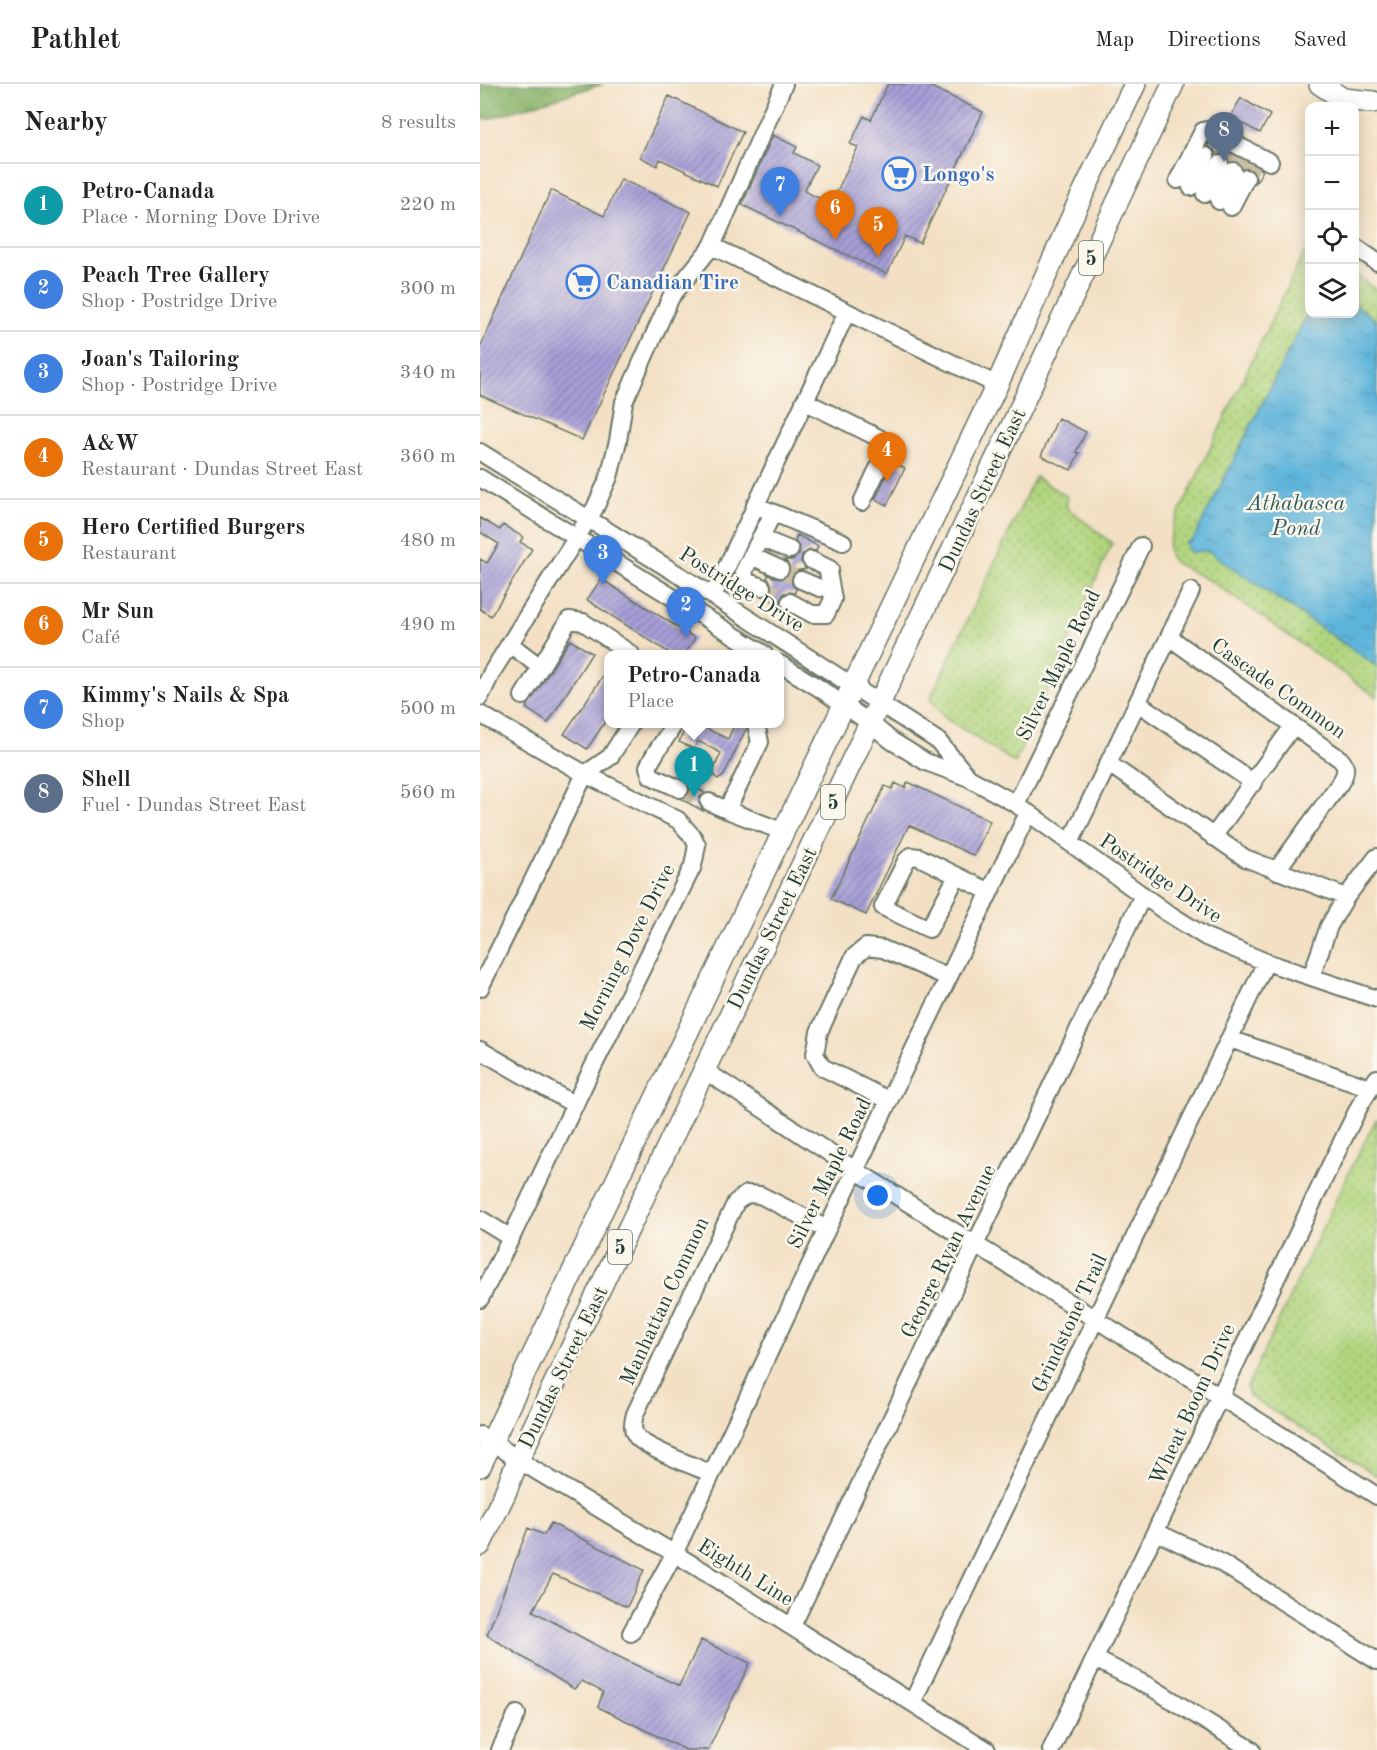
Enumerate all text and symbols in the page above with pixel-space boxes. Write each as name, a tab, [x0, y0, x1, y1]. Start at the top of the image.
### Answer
text: Pathlet	[30, 27, 121, 55]
text: Map	[1095, 30, 1134, 51]
text: Directions	[1167, 30, 1261, 51]
text: Saved	[1294, 30, 1347, 51]
map controls	[1305, 102, 1359, 318]
button: +	[1305, 102, 1359, 156]
text: Nearby	[24, 110, 108, 136]
pin: 8	[1204, 112, 1244, 162]
text: 8 results	[381, 113, 456, 133]
supermarket icon: Longo's	[881, 156, 917, 192]
button: −	[1305, 156, 1359, 210]
place label: Longo's	[922, 165, 995, 186]
pin: 7	[760, 168, 800, 217]
text: Petro-Canada	[81, 181, 215, 203]
pin: 6	[816, 190, 854, 240]
text: 1	[38, 195, 49, 215]
text: 220 m	[400, 195, 456, 215]
text: Place · Morning Dove Drive	[81, 208, 320, 228]
pin: 5	[858, 208, 898, 257]
button: locate	[1305, 210, 1359, 264]
road number: 5	[1079, 241, 1103, 275]
supermarket icon: Canadian Tire	[565, 264, 601, 300]
button: layers	[1305, 264, 1359, 318]
text: Peach Tree Gallery	[81, 265, 270, 287]
place label: Canadian Tire	[606, 273, 739, 294]
text: 2	[38, 279, 49, 299]
text: 300 m	[400, 279, 456, 299]
text: Shop · Postridge Drive	[81, 292, 277, 312]
text: Joan's Tailoring	[81, 349, 239, 371]
text: 3	[38, 363, 49, 383]
text: 340 m	[400, 363, 456, 383]
text: Shop · Postridge Drive	[81, 376, 277, 396]
street label: Dundas Street East	[936, 405, 1031, 576]
pin: 4	[868, 432, 906, 482]
text: A&W	[81, 433, 139, 455]
text: 4	[38, 447, 49, 467]
text: 360 m	[400, 447, 456, 467]
text: Restaurant · Dundas Street East	[81, 460, 363, 480]
water label: Athabasca Pond	[1246, 493, 1346, 540]
text: Hero Certified Burgers	[81, 517, 305, 539]
text: 5	[38, 531, 49, 551]
text: 480 m	[400, 531, 456, 551]
pin: 3	[584, 536, 622, 585]
text: Restaurant	[81, 544, 177, 564]
street label: Postridge Drive	[675, 544, 807, 637]
street label: Silver Maple Road	[1014, 587, 1105, 745]
pin: 2	[666, 588, 706, 637]
text: Mr Sun	[81, 601, 154, 623]
text: 6	[38, 615, 49, 635]
text: 490 m	[400, 615, 456, 635]
text: Café	[81, 628, 120, 648]
street label: Cascade Common	[1207, 635, 1349, 743]
popup	[604, 650, 784, 728]
text: Petro-Canada	[627, 665, 761, 687]
text: Kimmy's Nails & Spa	[81, 685, 289, 707]
text: Place	[627, 692, 674, 712]
text: 7	[38, 699, 49, 719]
text: 500 m	[400, 699, 456, 719]
text: Shop	[81, 712, 125, 732]
pin: 1	[674, 748, 714, 797]
text: Shell	[81, 769, 131, 791]
text: 8	[38, 783, 49, 803]
text: 560 m	[400, 783, 456, 803]
road number: 5	[821, 785, 845, 819]
text: Fuel · Dundas Street East	[81, 796, 306, 816]
street label: Postridge Drive	[1095, 831, 1225, 928]
street label: Dundas Street East	[725, 844, 822, 1013]
street label: Morning Dove Drive	[577, 861, 680, 1035]
street label: Silver Maple Road	[785, 1095, 876, 1253]
street label: George Ryan Avenue	[898, 1161, 1001, 1342]
your location	[863, 1181, 892, 1210]
street label: Manhattan Common	[617, 1214, 714, 1389]
road number: 5	[608, 1230, 632, 1264]
street label: Grindstone Trail	[1029, 1251, 1112, 1396]
street label: Dundas Street East	[516, 1283, 613, 1452]
street label: Wheat Boom Drive	[1147, 1321, 1240, 1489]
street label: Eighth Line	[694, 1536, 797, 1611]

